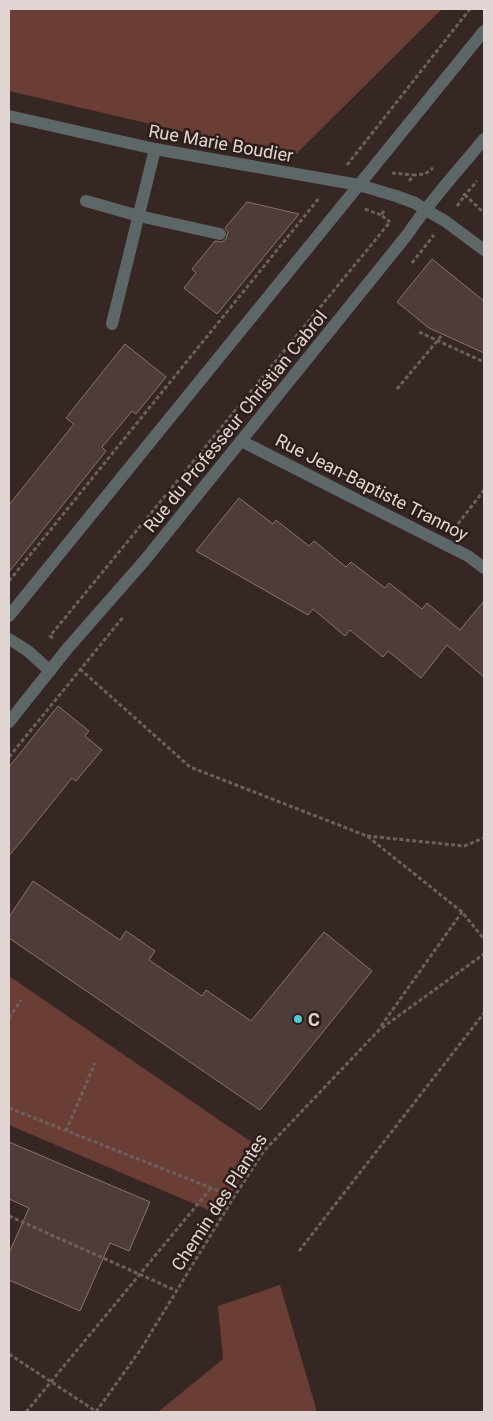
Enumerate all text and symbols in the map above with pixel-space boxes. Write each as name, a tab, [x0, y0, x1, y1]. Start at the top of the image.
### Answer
street label: Rue Marie Boudier	[147, 120, 295, 166]
street label: Rue du Professeur Christian Cabrol	[139, 306, 331, 536]
street label: Rue Jean-Baptiste Trannoy	[272, 429, 472, 545]
place label: C	[308, 1009, 320, 1030]
marker: C	[292, 1013, 304, 1025]
street label: Chemin des Plantes	[167, 1129, 271, 1275]

